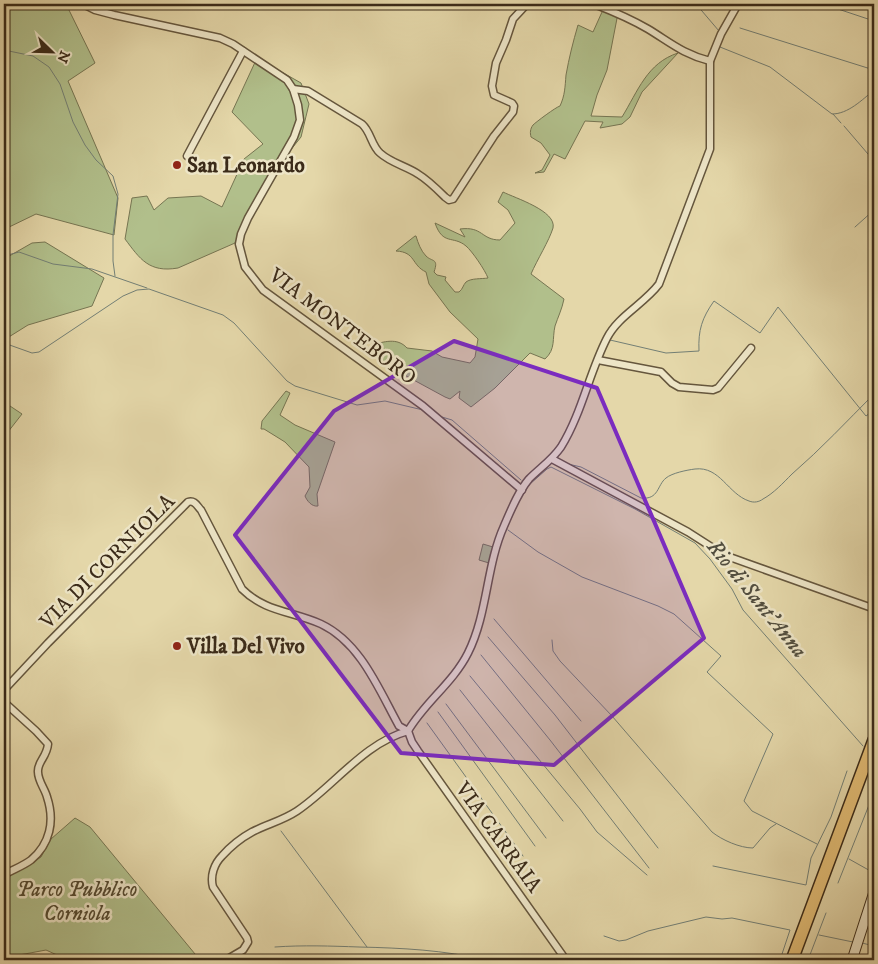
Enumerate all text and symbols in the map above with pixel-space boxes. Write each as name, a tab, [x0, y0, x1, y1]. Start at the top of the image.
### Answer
north arrow	[28, 28, 78, 78]
text: N	[52, 48, 74, 66]
place label: San Leonardo	[187, 153, 305, 179]
marker: San Leonardo	[171, 159, 183, 171]
street label: VIA MONTEBORO	[263, 262, 421, 391]
street label: VIA DI CORNIOLA	[34, 488, 181, 635]
water label: Rio di Sant'Anna	[700, 533, 813, 664]
place label: Villa Del Vivo	[186, 634, 305, 660]
marker: Villa Del Vivo	[171, 640, 183, 652]
street label: VIA CARRAIA	[449, 776, 547, 899]
park label: Parco Pubblico Corniola	[17, 877, 137, 927]

